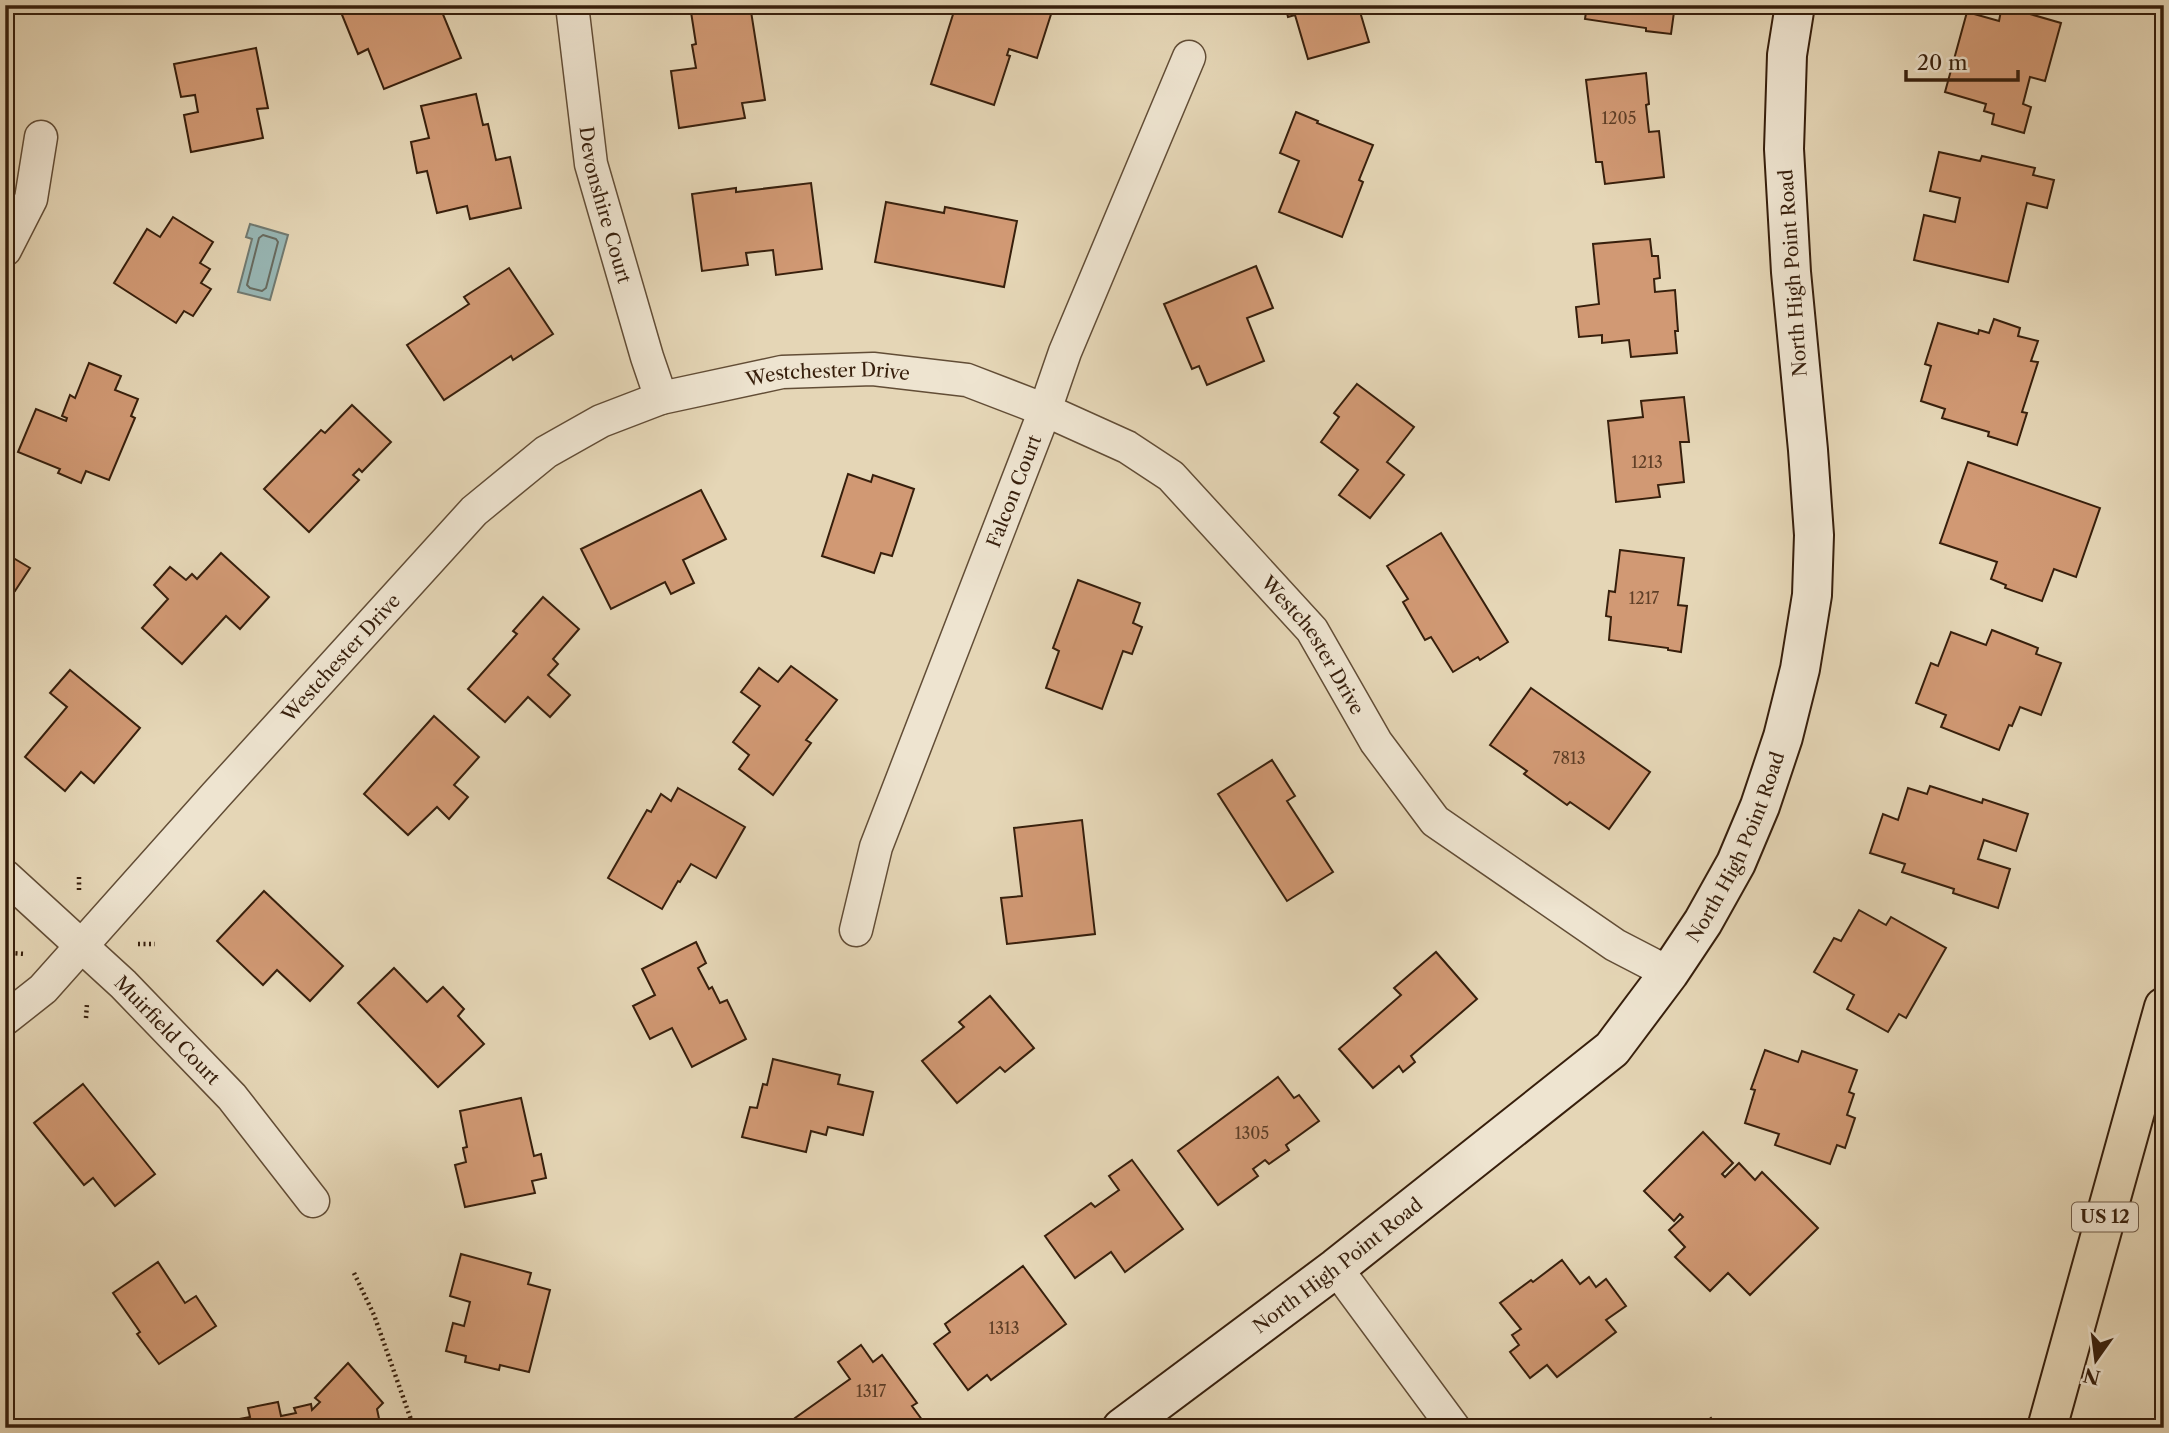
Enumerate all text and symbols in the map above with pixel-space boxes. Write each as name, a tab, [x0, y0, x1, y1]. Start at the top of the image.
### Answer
scale bar	[1906, 38, 2018, 82]
text: 20 m	[1917, 50, 1968, 75]
house number: 1205	[1602, 108, 1636, 128]
street label: Devonshire Court	[575, 125, 637, 286]
street label: North High Point Road	[1774, 168, 1812, 377]
street label: Westchester Drive	[743, 357, 911, 391]
street label: Falcon Court	[982, 431, 1046, 551]
house number: 1213	[1631, 452, 1663, 472]
street label: Westchester Drive	[1256, 570, 1369, 719]
house number: 1217	[1629, 588, 1659, 608]
street label: Westchester Drive	[276, 589, 405, 727]
house number: 7813	[1553, 748, 1585, 768]
street label: North High Point Road	[1681, 748, 1789, 947]
street label: Muirfield Court	[110, 971, 225, 1089]
house number: 1305	[1235, 1123, 1269, 1143]
street label: North High Point Road	[1248, 1192, 1427, 1338]
road number: US 12	[2072, 1202, 2138, 1232]
house number: 1313	[988, 1318, 1020, 1338]
north arrow	[2060, 1324, 2130, 1394]
text: N	[2081, 1363, 2103, 1389]
house number: 1317	[856, 1381, 886, 1401]

